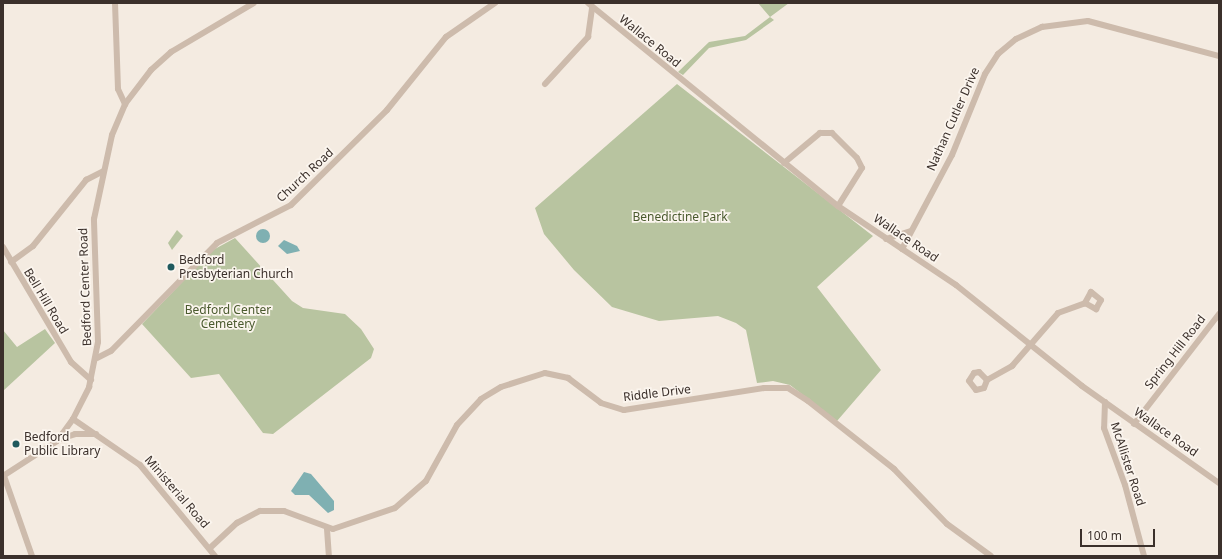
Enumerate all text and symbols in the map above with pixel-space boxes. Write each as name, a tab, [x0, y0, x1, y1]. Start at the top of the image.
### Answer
street label: Wallace Road	[616, 12, 684, 70]
street label: Nathan Cutler Drive	[924, 65, 982, 173]
street label: Church Road	[274, 145, 336, 205]
park label: Benedictine Park	[632, 210, 728, 224]
street label: Wallace Road	[871, 211, 941, 265]
street label: Bedford Center Road	[76, 228, 94, 346]
place label: Bedford Presbyterian Church	[179, 253, 293, 281]
marker: Bedford Presbyterian Church	[166, 262, 176, 272]
street label: Bell Hill Road	[21, 266, 71, 336]
park label: Bedford Center Cemetery	[185, 303, 271, 331]
street label: Spring Hill Road	[1142, 312, 1208, 392]
street label: Riddle Drive	[622, 382, 692, 404]
street label: Wallace Road	[1131, 405, 1201, 459]
street label: McAllister Road	[1108, 420, 1148, 508]
place label: Bedford Public Library	[24, 430, 100, 458]
marker: Bedford Public Library	[11, 439, 21, 449]
street label: Ministerial Road	[142, 453, 212, 531]
scale bar	[1082, 521, 1157, 547]
text: 100 m	[1087, 527, 1122, 544]

